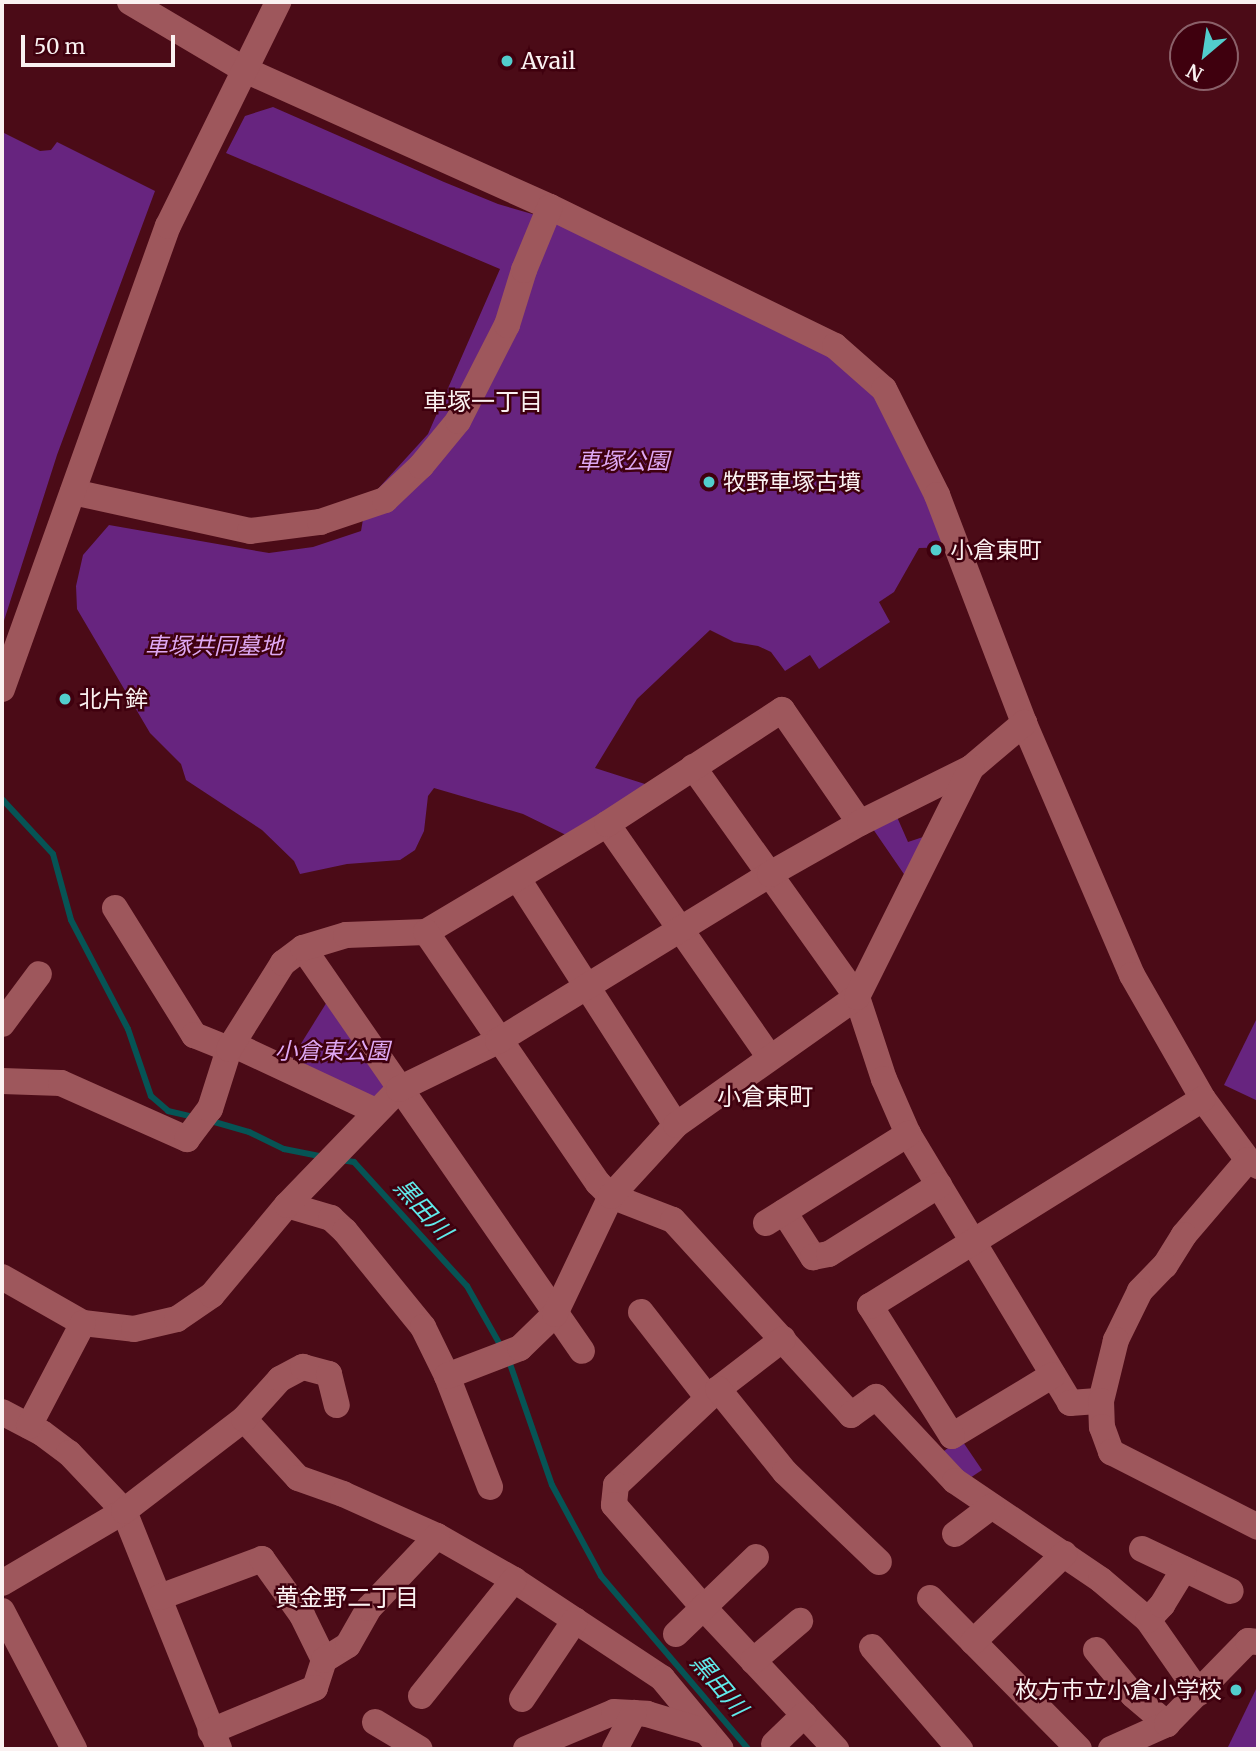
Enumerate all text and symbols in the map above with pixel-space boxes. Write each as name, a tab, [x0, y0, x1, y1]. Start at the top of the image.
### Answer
scale bar	[24, 21, 178, 65]
north arrow	[1169, 21, 1239, 91]
text: 50 m	[34, 33, 85, 60]
place label: Avail	[521, 47, 576, 75]
marker: Avail	[499, 53, 515, 69]
text: N	[1182, 58, 1207, 87]
district label: 車塚一丁目	[423, 388, 543, 416]
park label: 車塚公園	[577, 447, 669, 475]
place label: 牧野車塚古墳	[723, 468, 861, 496]
marker: 牧野車塚古墳	[701, 474, 717, 490]
place label: 小倉東町	[950, 536, 1042, 564]
marker: 小倉東町	[928, 542, 944, 558]
park label: 車塚共同墓地	[145, 632, 283, 660]
place label: 北片鉾	[79, 685, 148, 713]
marker: 北片鉾	[57, 691, 73, 707]
park label: 小倉東公園	[275, 1037, 389, 1065]
district label: 小倉東町	[717, 1083, 813, 1111]
water label: 黒田川	[388, 1173, 458, 1245]
district label: 黄金野二丁目	[275, 1584, 419, 1612]
water label: 黒田川	[685, 1648, 753, 1722]
place label: 枚方市立小倉小学校	[1015, 1676, 1222, 1704]
marker: 枚方市立小倉小学校	[1228, 1682, 1244, 1698]

